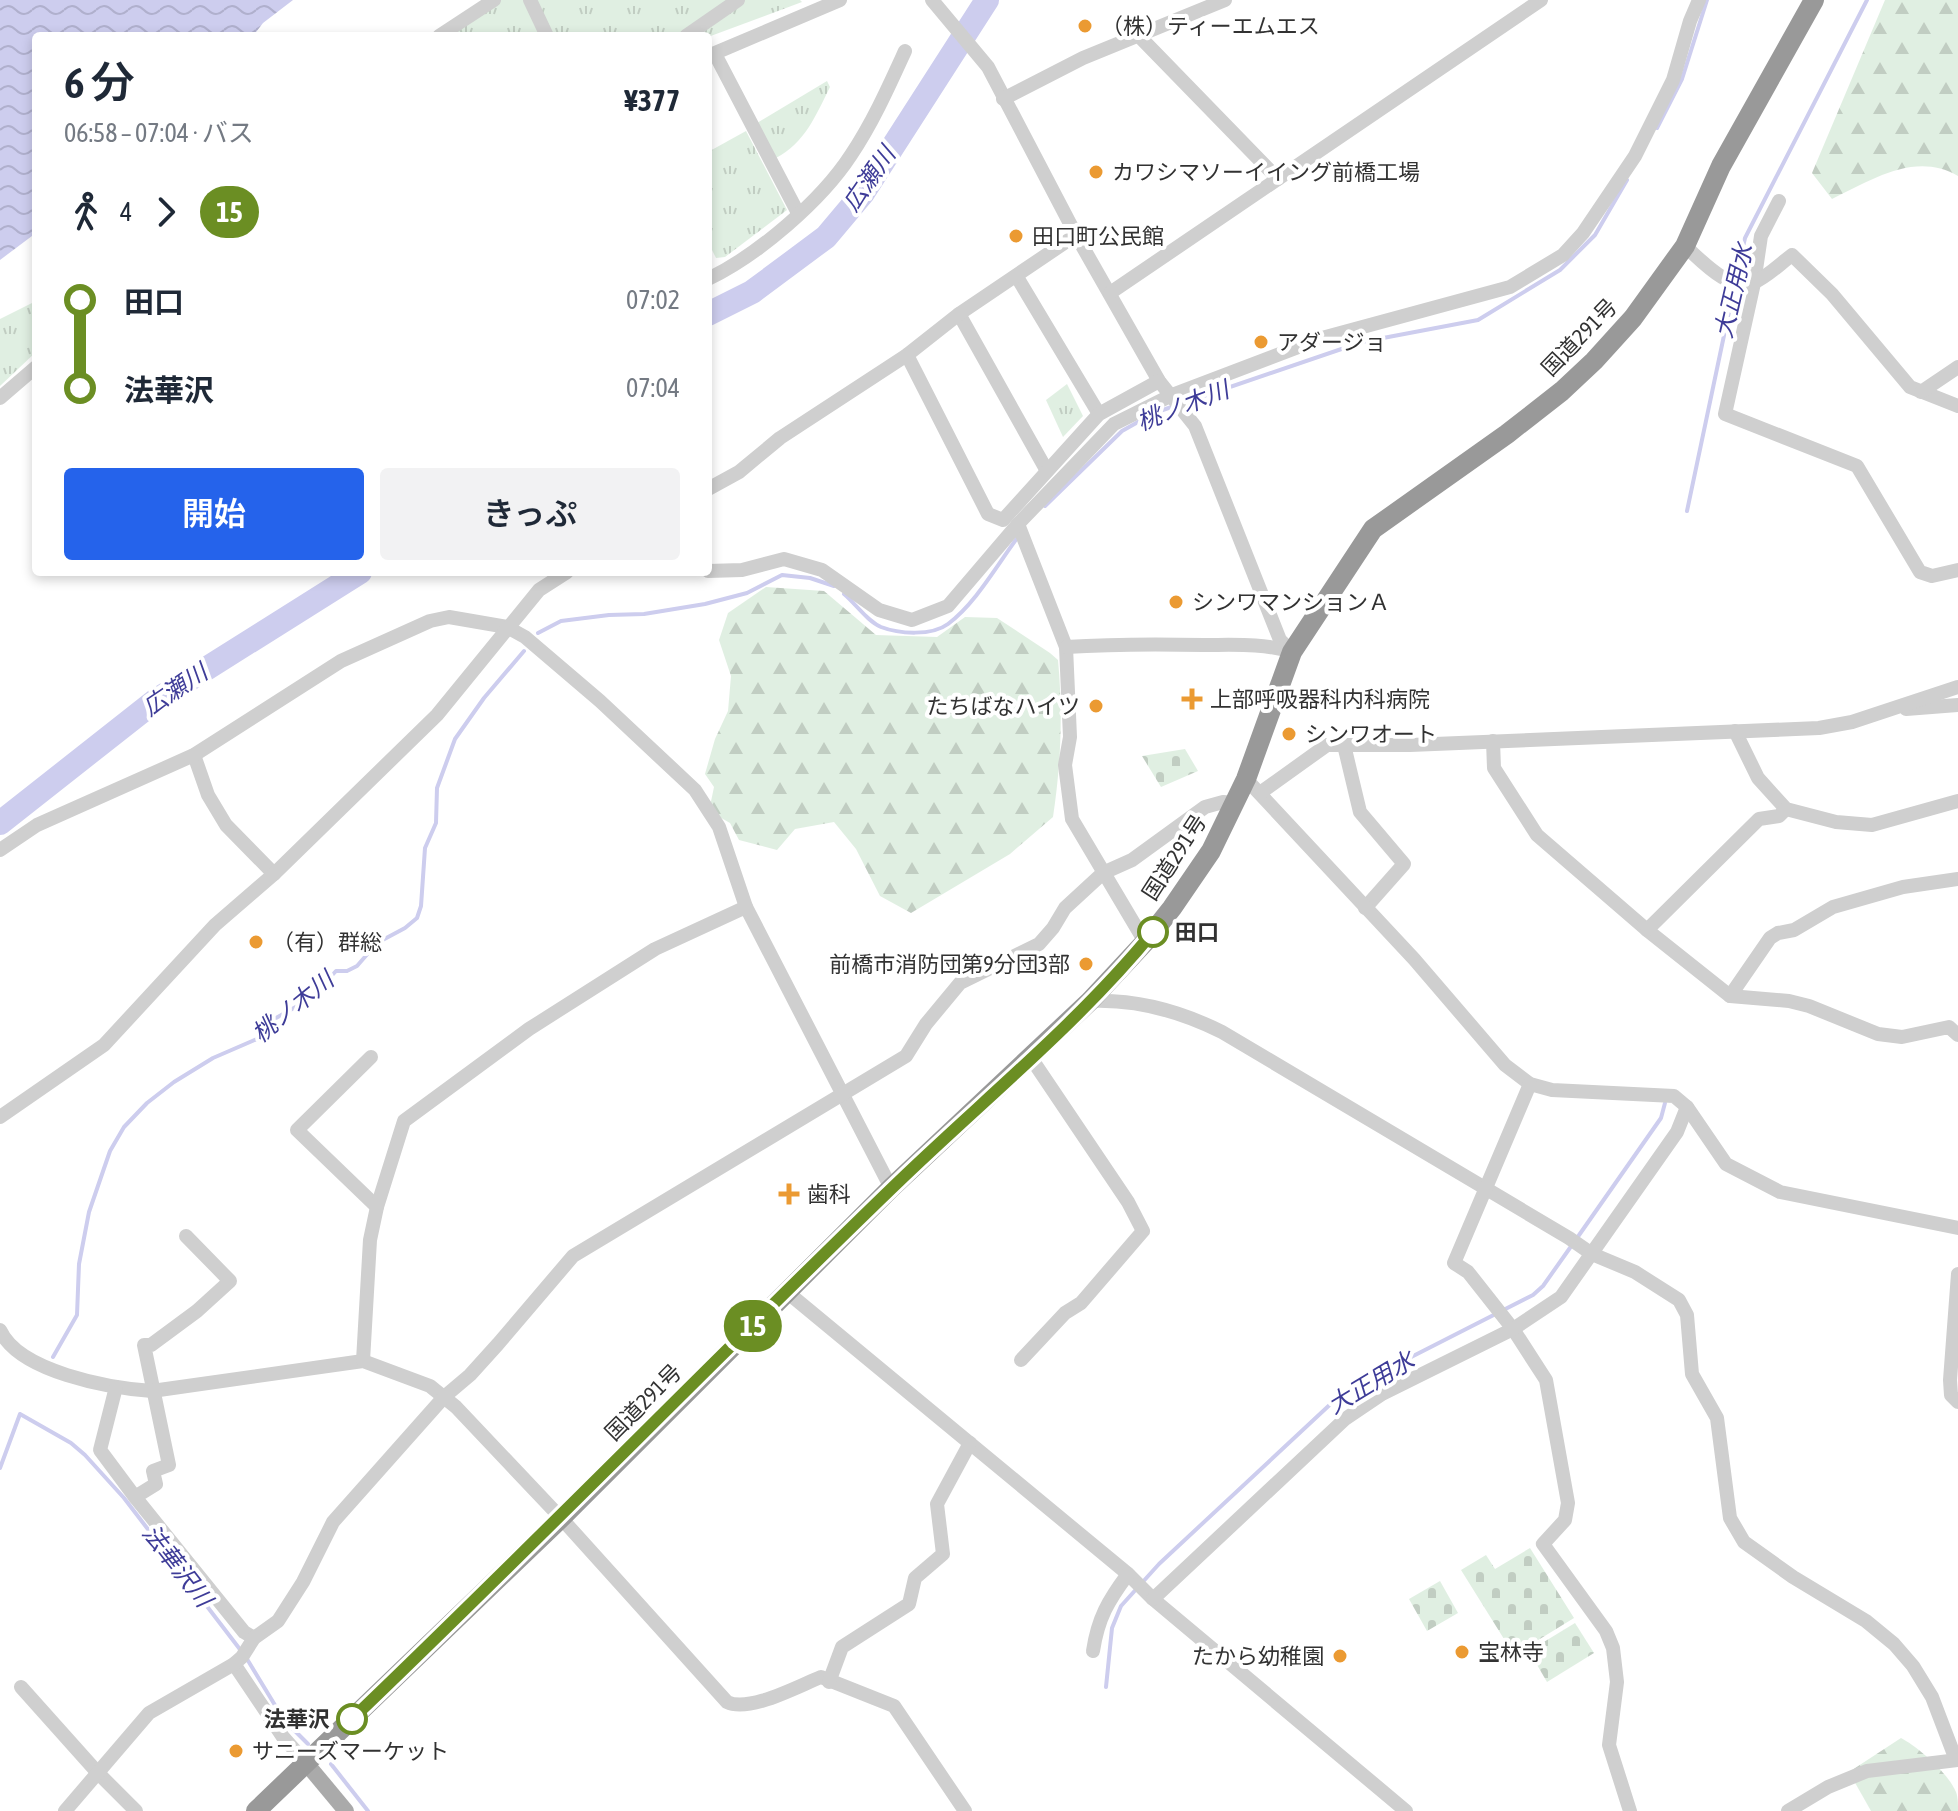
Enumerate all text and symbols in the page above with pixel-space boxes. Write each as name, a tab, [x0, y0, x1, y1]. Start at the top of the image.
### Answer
place label: （株）ティーエムエス	[1101, 13, 1320, 39]
marker: （株）ティーエムエス	[1076, 17, 1094, 35]
text: 6 分	[64, 57, 135, 107]
text: ¥377	[624, 83, 680, 117]
text: 06:58 – 07:04 · バス	[64, 118, 254, 148]
water label: 広瀬川	[837, 139, 902, 216]
place label: カワシマソーイイング前橋工場	[1112, 159, 1420, 185]
marker: カワシマソーイイング前橋工場	[1087, 163, 1105, 181]
icon: walk	[64, 190, 108, 234]
icon: forward	[144, 190, 188, 234]
text: 15	[216, 196, 243, 228]
text: 4	[120, 197, 132, 227]
place label: 田口町公民館	[1032, 223, 1164, 249]
marker: 田口町公民館	[1007, 227, 1025, 245]
water label: 大正用水	[1710, 238, 1758, 341]
text: 田口	[124, 285, 184, 319]
text: 07:02	[626, 285, 680, 315]
street label: 国道291号	[1536, 293, 1622, 381]
place label: アダージョ	[1277, 329, 1387, 355]
marker: アダージョ	[1252, 333, 1270, 351]
text: 法華沢	[124, 373, 214, 407]
text: 07:04	[626, 373, 680, 403]
water label: 桃ノ木川	[1133, 375, 1235, 435]
button: 開始	[64, 468, 364, 560]
button: きっぷ	[380, 468, 680, 560]
place label: シンワマンションＡ	[1192, 589, 1390, 615]
marker: シンワマンションＡ	[1167, 593, 1185, 611]
water label: 広瀬川	[137, 657, 215, 721]
place label: 上部呼吸器科内科病院	[1210, 686, 1430, 712]
marker: 上部呼吸器科内科病院	[1181, 688, 1203, 710]
place label: たちばなハイツ	[926, 693, 1080, 719]
marker: たちばなハイツ	[1087, 697, 1105, 715]
place label: シンワオート	[1305, 721, 1437, 747]
marker: シンワオート	[1280, 725, 1298, 743]
street label: 国道291号	[1137, 809, 1211, 905]
marker: 田口	[1138, 917, 1168, 947]
place label: 田口	[1175, 919, 1219, 945]
place label: （有）群総	[272, 929, 382, 955]
marker: （有）群総	[247, 933, 265, 951]
place label: 前橋市消防団第9分団3部	[829, 951, 1070, 977]
marker: 前橋市消防団第9分団3部	[1077, 955, 1095, 973]
water label: 桃ノ木川	[247, 964, 341, 1047]
place label: 歯科	[807, 1181, 851, 1207]
marker: 歯科	[778, 1183, 800, 1205]
line badge: 15	[717, 1300, 789, 1352]
text: 15	[740, 1310, 766, 1342]
water label: 大正用水	[1323, 1345, 1421, 1419]
street label: 国道291号	[600, 1359, 686, 1445]
water label: 法華沢川	[137, 1520, 219, 1614]
place label: 宝林寺	[1478, 1639, 1544, 1665]
place label: たから幼稚園	[1192, 1643, 1324, 1669]
marker: 宝林寺	[1453, 1643, 1471, 1661]
marker: たから幼稚園	[1331, 1647, 1349, 1665]
marker: 法華沢	[337, 1704, 367, 1734]
place label: 法華沢	[264, 1706, 330, 1732]
place label: サニーズマーケット	[252, 1738, 449, 1764]
marker: サニーズマーケット	[227, 1742, 245, 1760]

